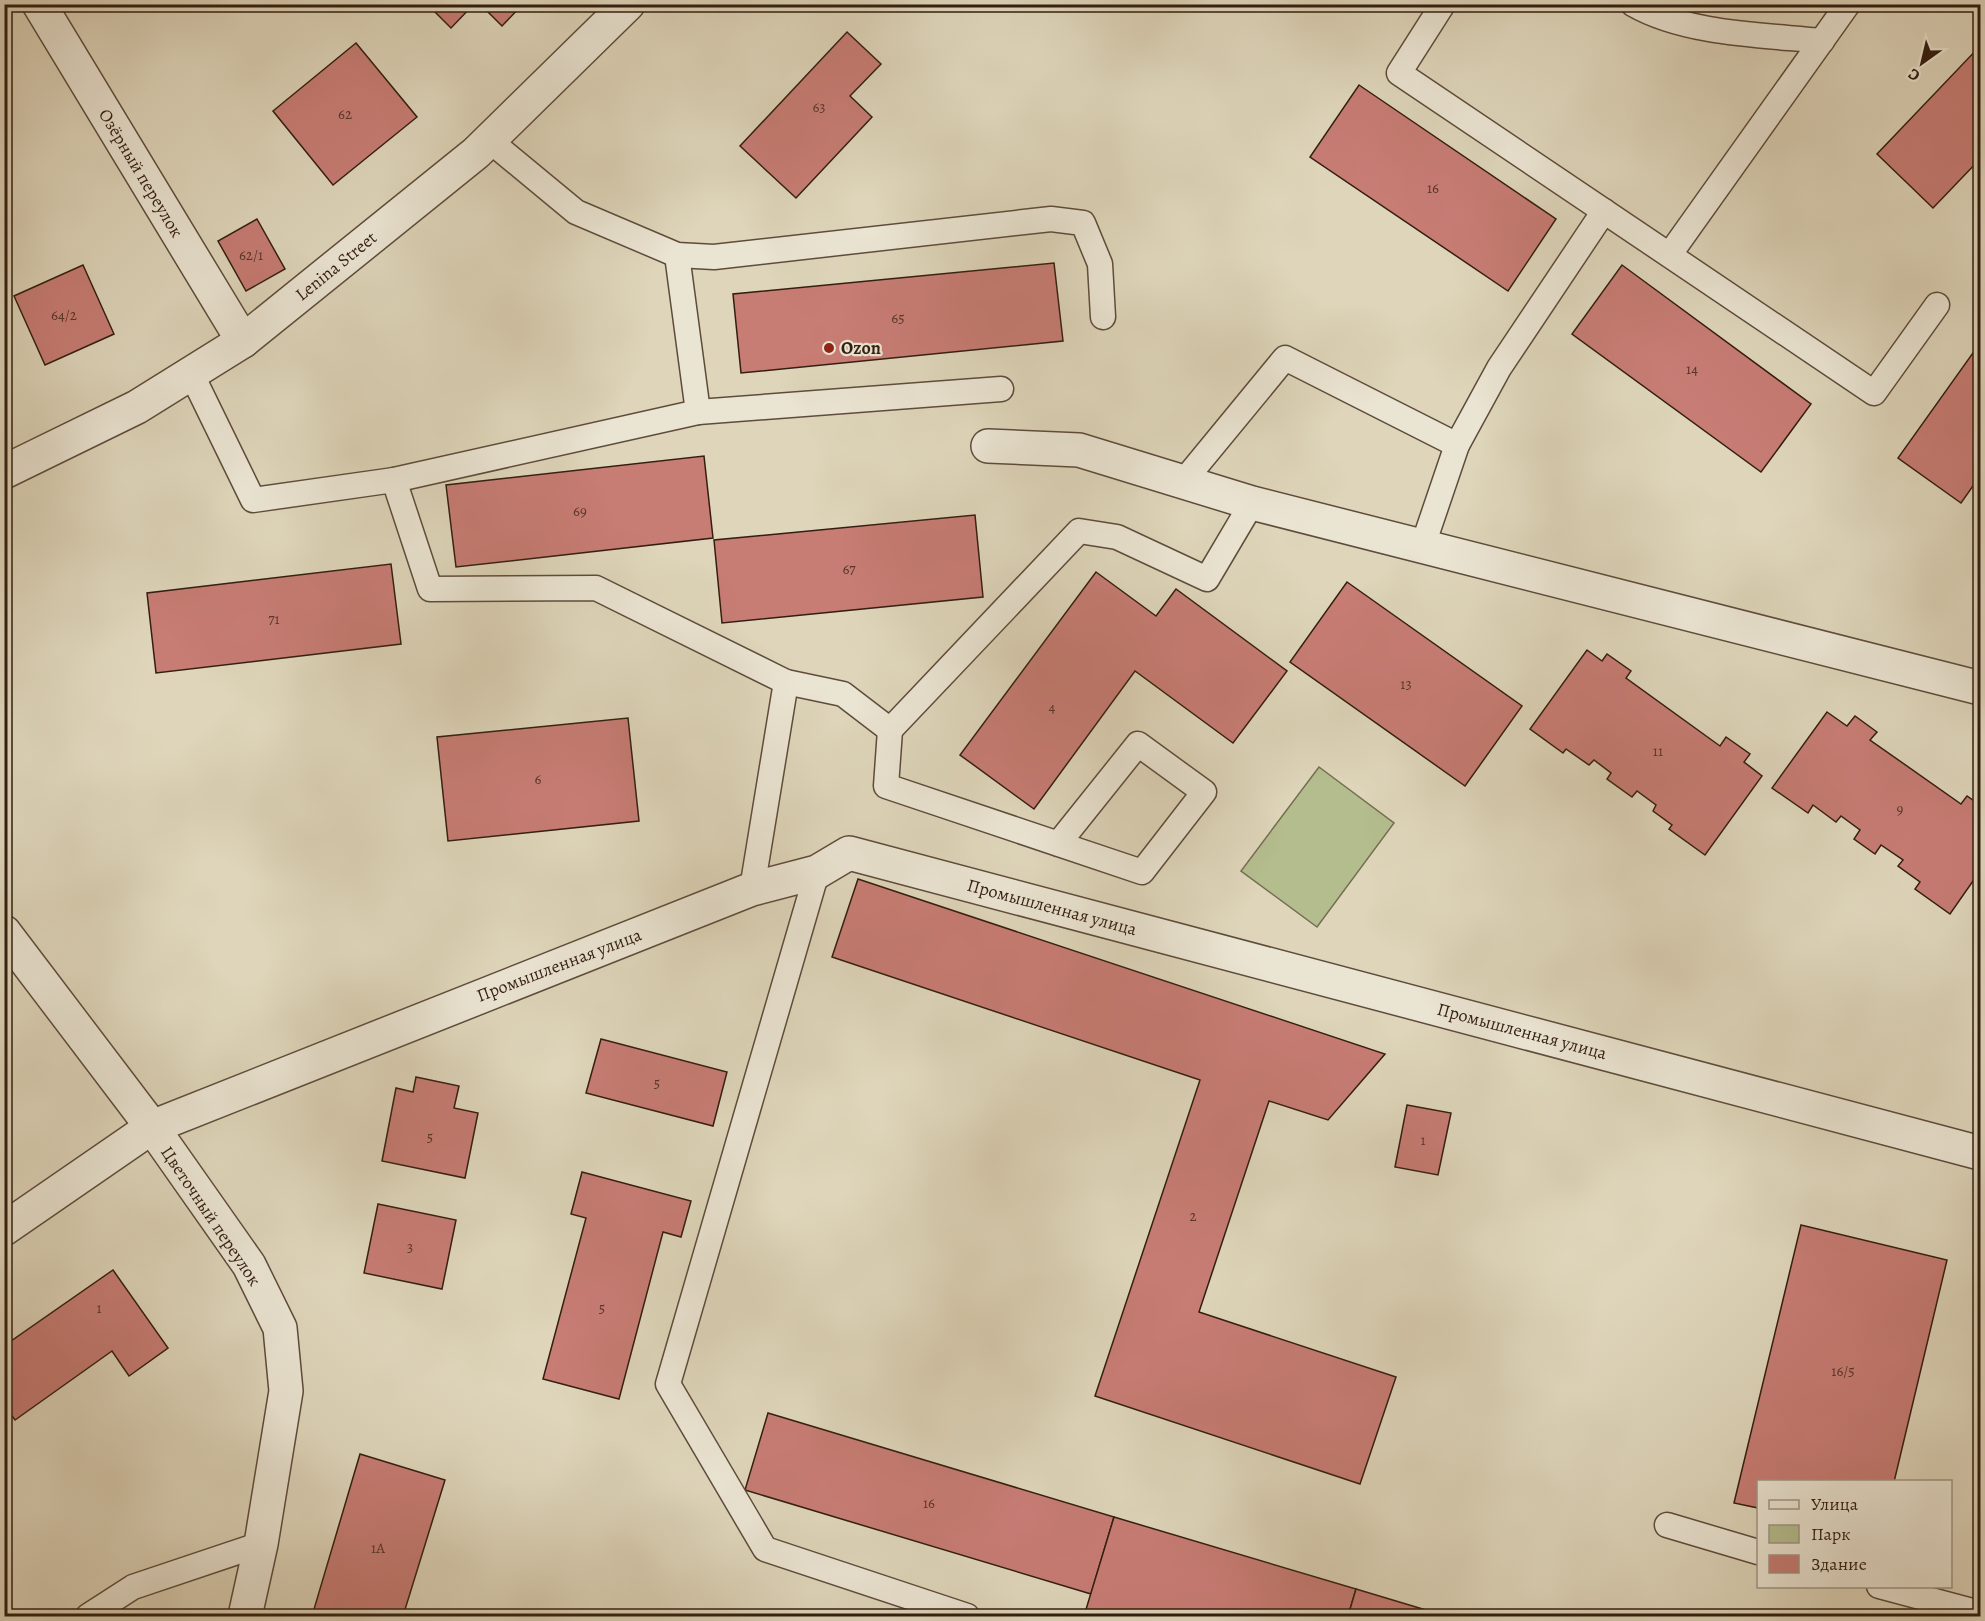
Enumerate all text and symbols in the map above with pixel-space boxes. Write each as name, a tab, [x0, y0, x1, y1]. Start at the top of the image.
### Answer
north arrow	[1892, 33, 1952, 93]
text: С	[1904, 63, 1924, 86]
house number: 63	[812, 97, 826, 117]
street label: Озёрный переулок	[93, 104, 189, 242]
house number: 62	[338, 104, 352, 124]
house number: 16	[1427, 178, 1439, 198]
street label: Lenina Street	[290, 226, 382, 306]
house number: 62/1	[239, 245, 263, 265]
house number: 64/2	[51, 305, 77, 325]
house number: 65	[891, 308, 905, 328]
place label: Ozon	[841, 336, 881, 360]
marker: Ozon	[822, 341, 836, 355]
house number: 14	[1686, 359, 1698, 379]
house number: 69	[573, 501, 587, 521]
house number: 67	[842, 559, 856, 579]
house number: 71	[268, 609, 280, 629]
house number: 13	[1400, 674, 1412, 694]
house number: 4	[1049, 697, 1056, 717]
house number: 11	[1653, 741, 1663, 761]
house number: 6	[535, 769, 542, 789]
house number: 9	[1897, 799, 1904, 819]
street label: Промышленная улица	[964, 873, 1140, 941]
street label: Промышленная улица	[473, 922, 646, 1008]
street label: Промышленная улица	[1434, 997, 1610, 1065]
house number: 5	[654, 1073, 660, 1093]
house number: 5	[427, 1127, 433, 1147]
house number: 1	[1420, 1130, 1426, 1150]
street label: Цветочный переулок	[155, 1142, 267, 1290]
house number: 2	[1189, 1206, 1197, 1226]
house number: 3	[407, 1237, 413, 1257]
house number: 1	[96, 1298, 102, 1318]
house number: 5	[599, 1298, 605, 1318]
house number: 16/5	[1831, 1361, 1855, 1381]
legend	[1757, 1480, 1952, 1588]
text: Улица	[1811, 1492, 1859, 1516]
house number: 16	[923, 1493, 935, 1513]
text: Парк	[1811, 1522, 1851, 1546]
house number: 1А	[371, 1538, 385, 1558]
text: Здание	[1811, 1552, 1867, 1576]

